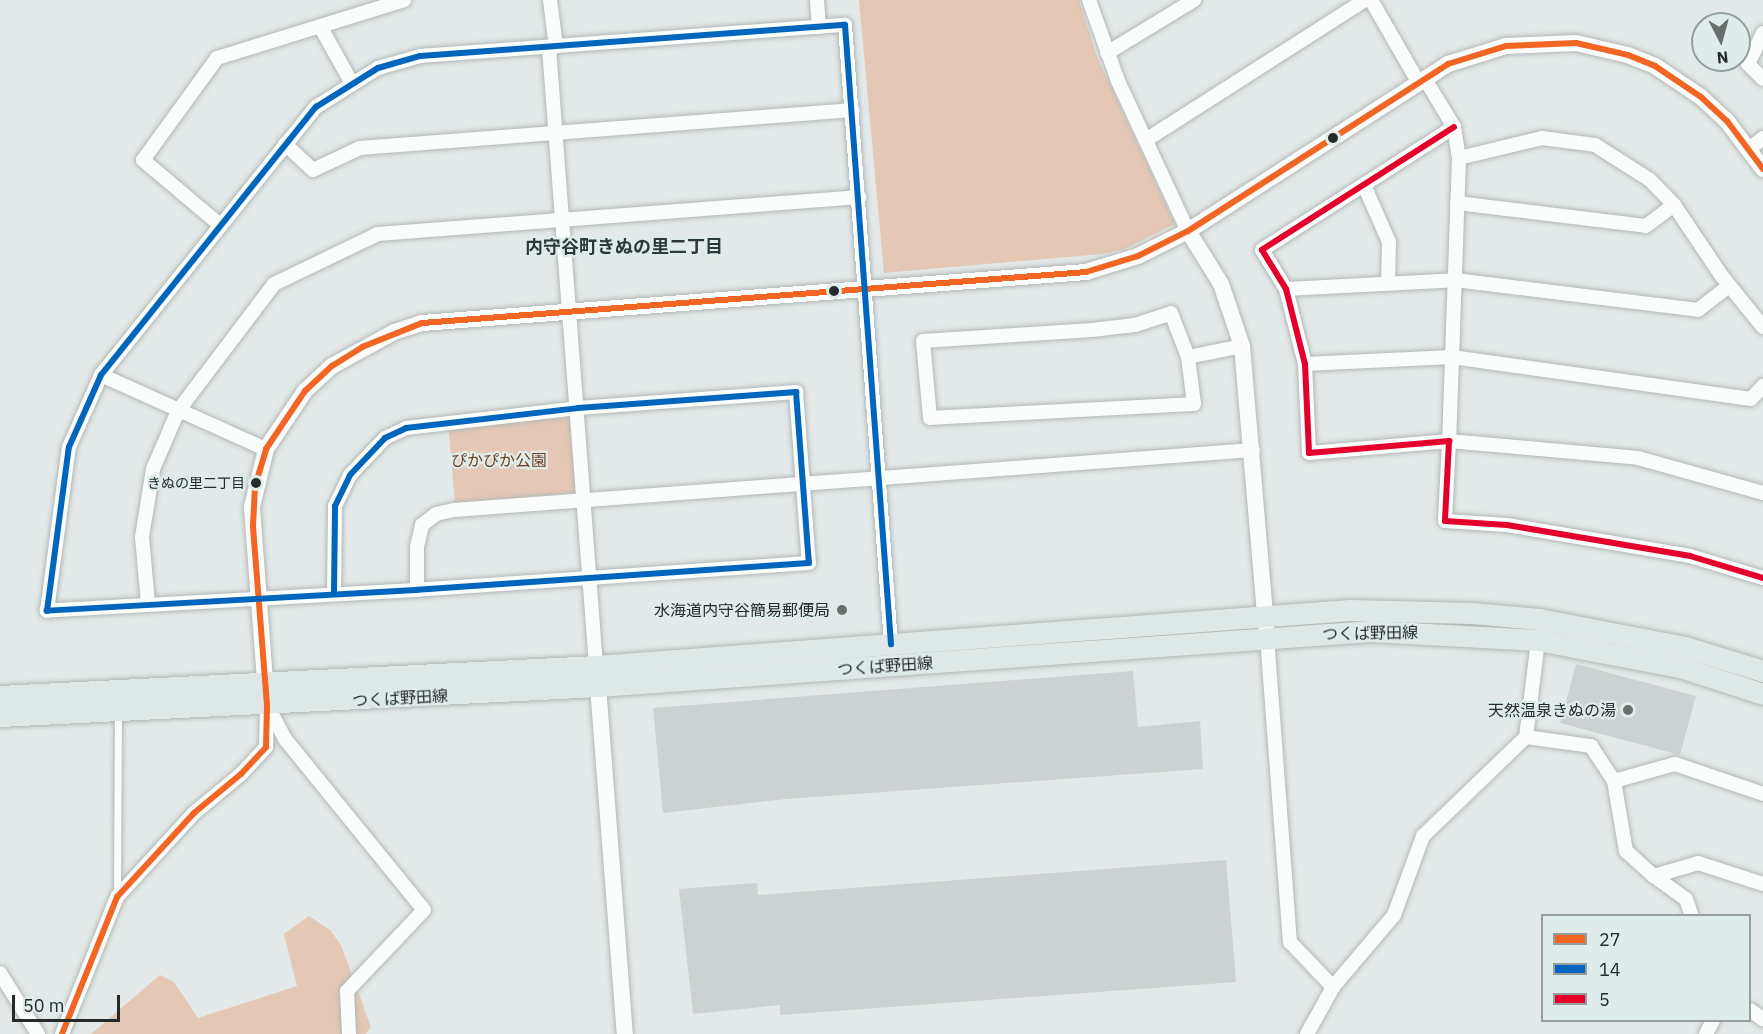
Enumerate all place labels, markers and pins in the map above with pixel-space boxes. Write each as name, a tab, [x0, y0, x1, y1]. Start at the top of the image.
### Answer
unlabelled marker	[1327, 132, 1339, 144]
unlabelled marker	[828, 285, 840, 297]
place label: きぬの里二丁目	[147, 475, 245, 491]
marker: きぬの里二丁目	[250, 477, 262, 489]
place label: 水海道内守谷簡易郵便局	[654, 600, 830, 620]
marker: 水海道内守谷簡易郵便局	[835, 603, 849, 617]
place label: 天然温泉きぬの湯	[1488, 700, 1616, 720]
marker: 天然温泉きぬの湯	[1621, 703, 1635, 717]

